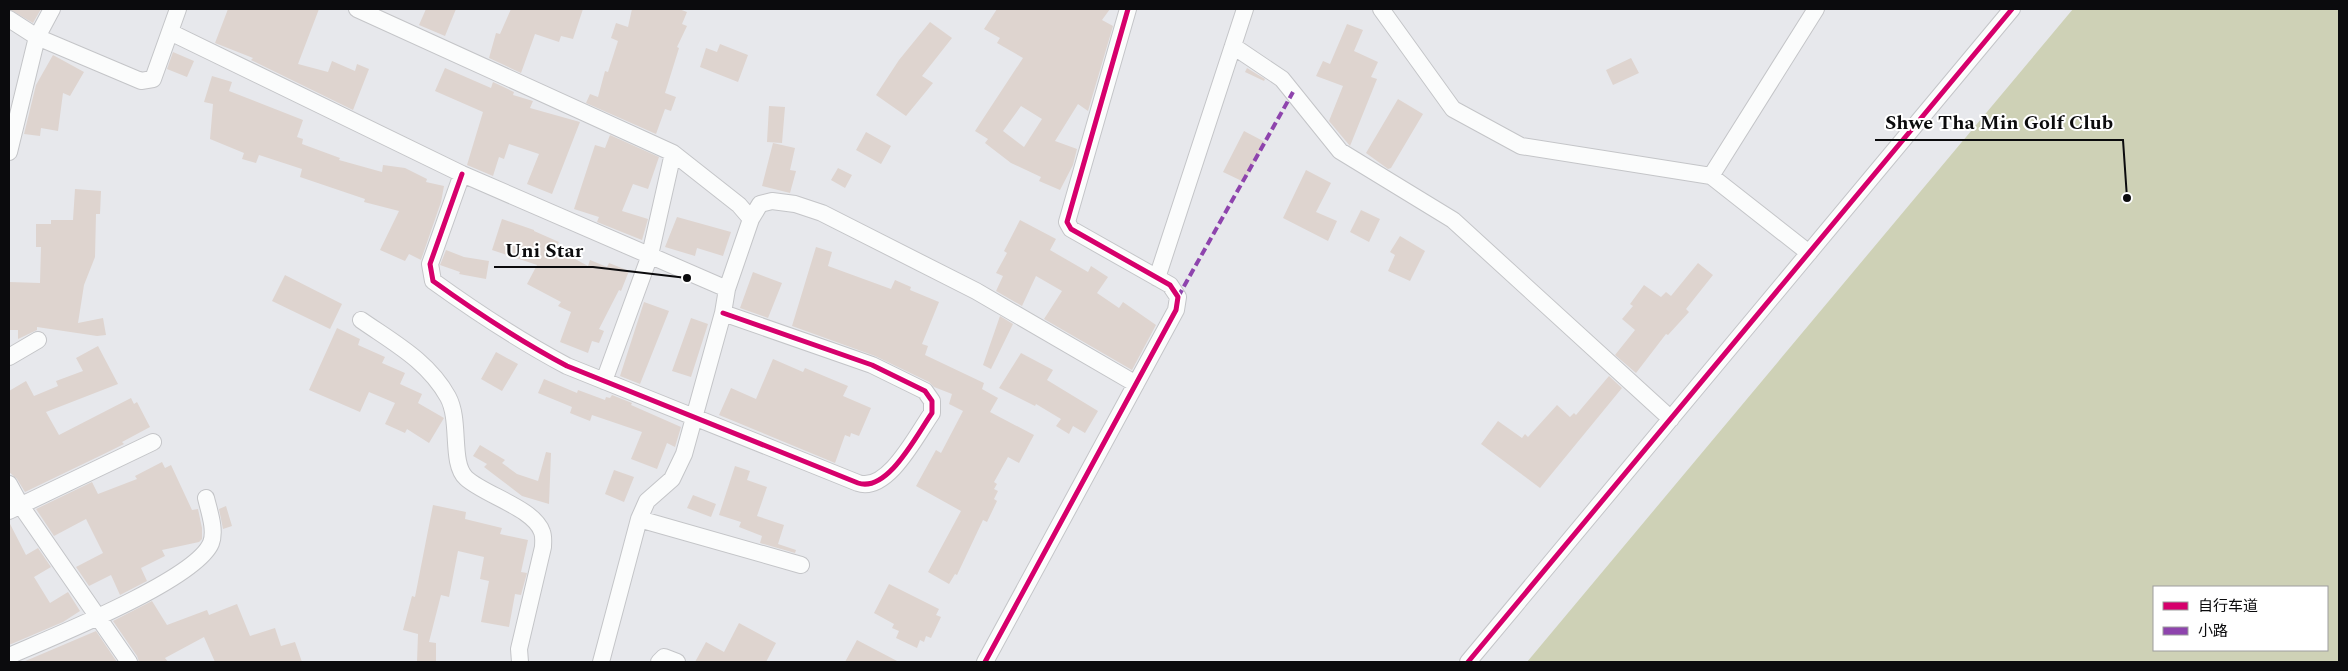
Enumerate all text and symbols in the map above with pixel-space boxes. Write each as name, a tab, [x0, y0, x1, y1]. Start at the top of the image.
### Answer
callout: Shwe Tha Min Golf Club	[1875, 105, 2123, 140]
text: Shwe Tha Min Golf Club	[1885, 108, 2113, 138]
callout: Uni Star	[494, 232, 593, 267]
text: Uni Star	[505, 236, 584, 266]
legend	[2153, 586, 2328, 651]
text: 自行车道	[2198, 595, 2258, 618]
text: 小路	[2198, 620, 2228, 643]

